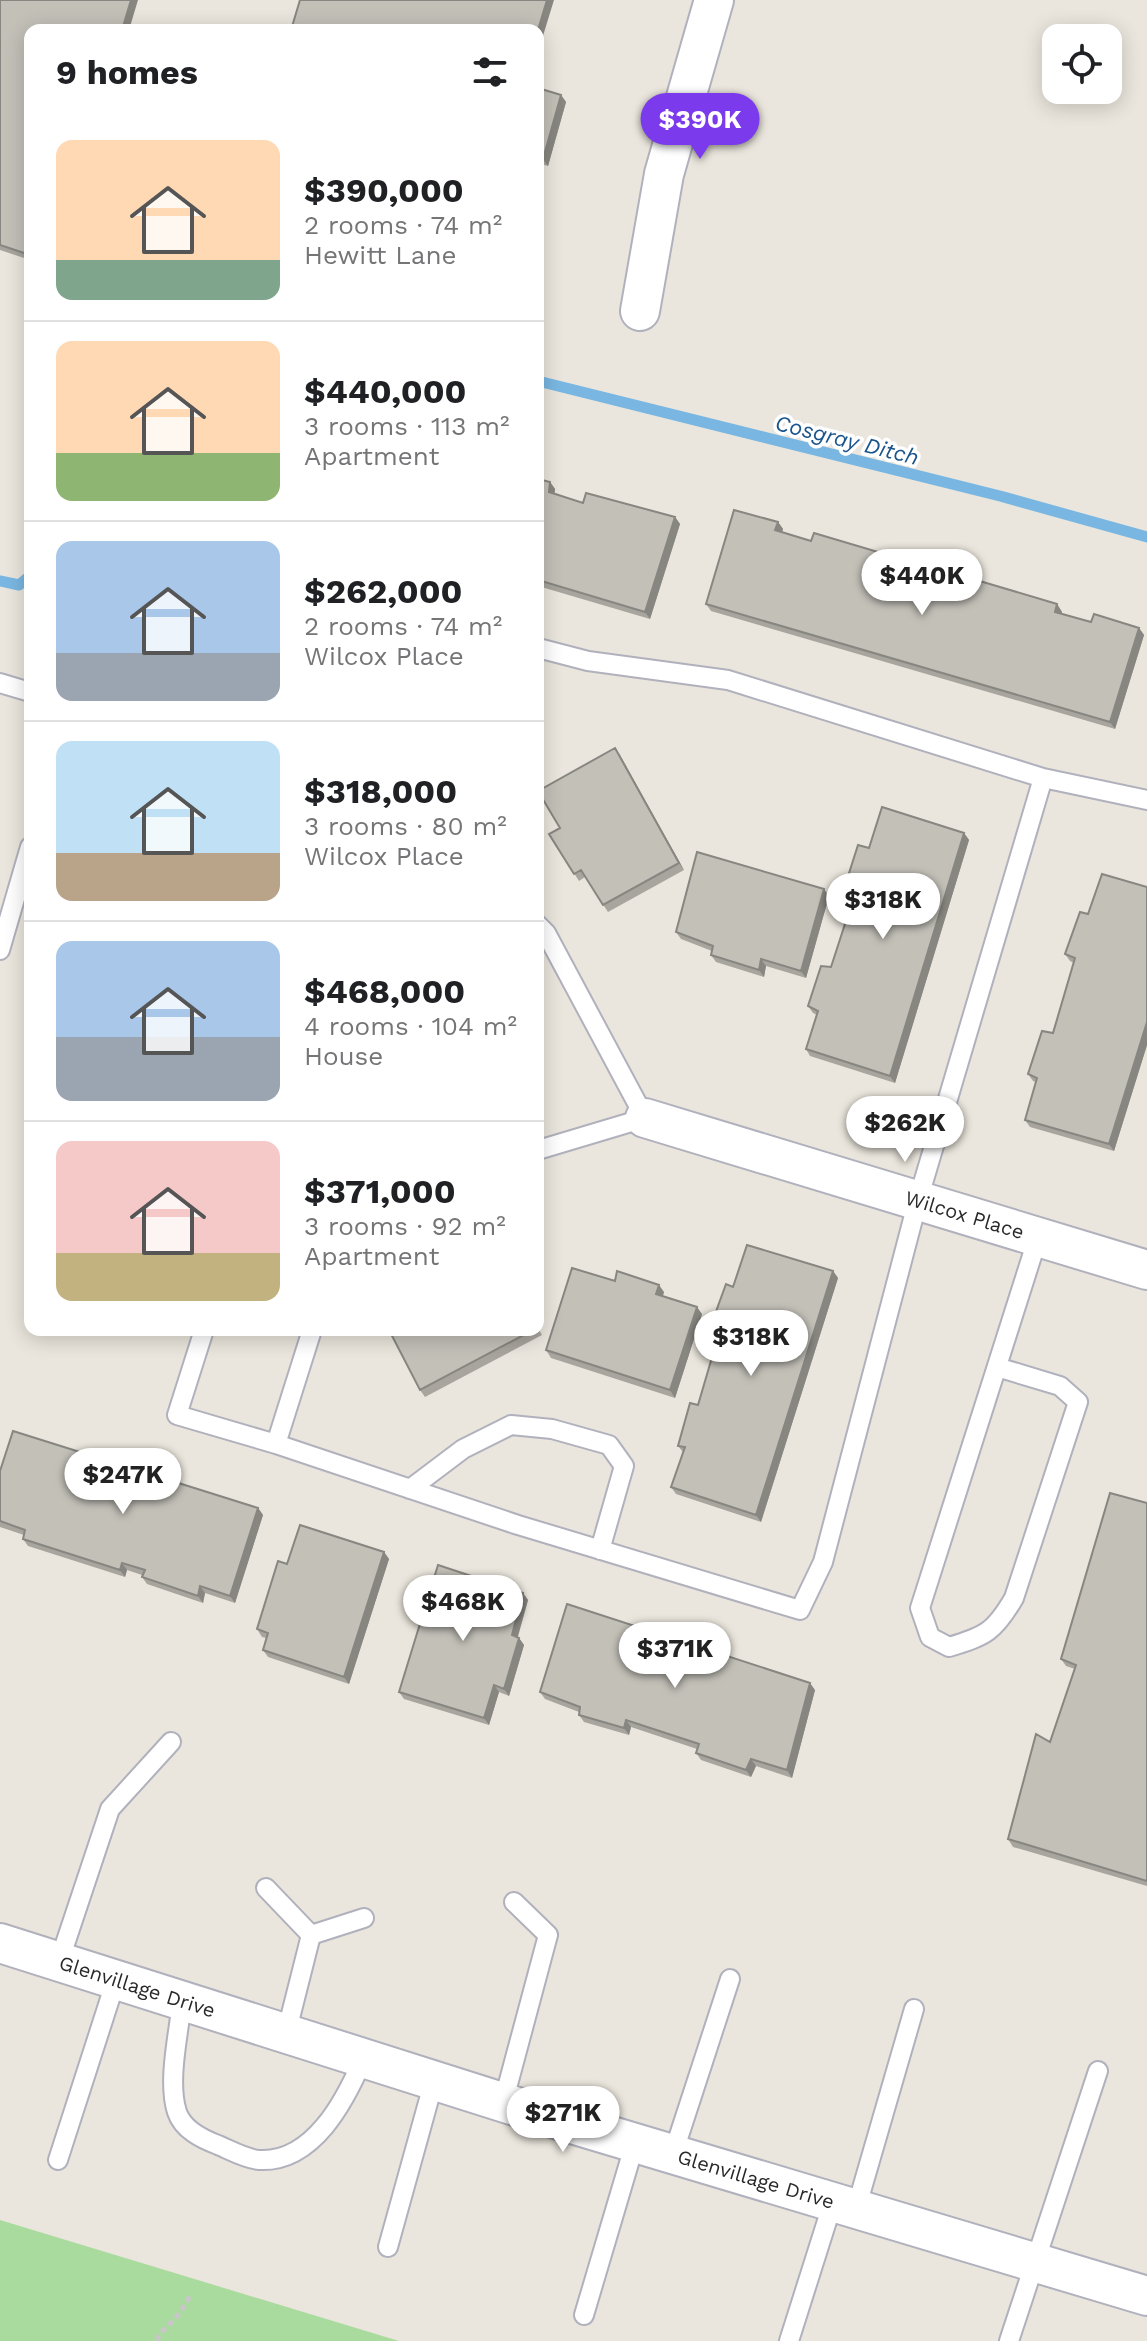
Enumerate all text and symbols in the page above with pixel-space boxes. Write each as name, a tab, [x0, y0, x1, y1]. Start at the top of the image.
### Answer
map controls	[1042, 24, 1122, 104]
button: locate	[1042, 24, 1122, 104]
icon: filters	[468, 50, 512, 94]
text: 9 homes	[56, 52, 198, 92]
pin: $390K	[644, 93, 756, 161]
text: $390K	[659, 104, 741, 134]
text: $390,000	[304, 170, 464, 210]
icon: home	[120, 172, 216, 268]
text: 2 rooms · 74 m²	[304, 210, 502, 240]
text: Hewitt Lane	[304, 240, 457, 270]
text: $440,000	[304, 371, 467, 411]
icon: home	[120, 373, 216, 469]
water label: Cosgray Ditch	[773, 410, 921, 470]
text: 3 rooms · 113 m²	[304, 411, 510, 441]
text: Apartment	[304, 441, 440, 471]
pin: $440K	[866, 549, 978, 617]
text: $440K	[879, 560, 965, 590]
text: $262,000	[304, 571, 463, 611]
icon: home	[120, 573, 216, 669]
text: 2 rooms · 74 m²	[304, 611, 502, 641]
text: Wilcox Place	[304, 641, 464, 671]
text: $318,000	[304, 771, 457, 811]
icon: home	[120, 773, 216, 869]
text: 3 rooms · 80 m²	[304, 811, 507, 841]
text: Wilcox Place	[304, 841, 464, 871]
pin: $318K	[827, 873, 939, 941]
text: $318K	[844, 884, 922, 914]
text: $468,000	[304, 971, 465, 1011]
icon: home	[120, 973, 216, 1069]
text: 4 rooms · 104 m²	[304, 1011, 517, 1041]
text: House	[304, 1041, 383, 1071]
pin: $262K	[849, 1096, 961, 1164]
text: $262K	[864, 1107, 946, 1137]
text: $371,000	[304, 1171, 456, 1211]
icon: home	[120, 1173, 216, 1269]
street label: Wilcox Place	[902, 1185, 1027, 1244]
text: 3 rooms · 92 m²	[304, 1211, 506, 1241]
text: Apartment	[304, 1241, 440, 1271]
pin: $318K	[695, 1310, 807, 1378]
text: $318K	[712, 1321, 790, 1351]
pin: $247K	[67, 1448, 179, 1516]
text: $247K	[82, 1459, 164, 1489]
pin: $468K	[407, 1575, 519, 1643]
text: $468K	[421, 1586, 505, 1616]
pin: $371K	[619, 1622, 731, 1690]
text: $371K	[637, 1633, 713, 1663]
street label: Glenvillage Drive	[56, 1951, 218, 2022]
pin: $271K	[507, 2086, 619, 2154]
text: $271K	[525, 2097, 601, 2127]
street label: Glenvillage Drive	[675, 2144, 837, 2214]

